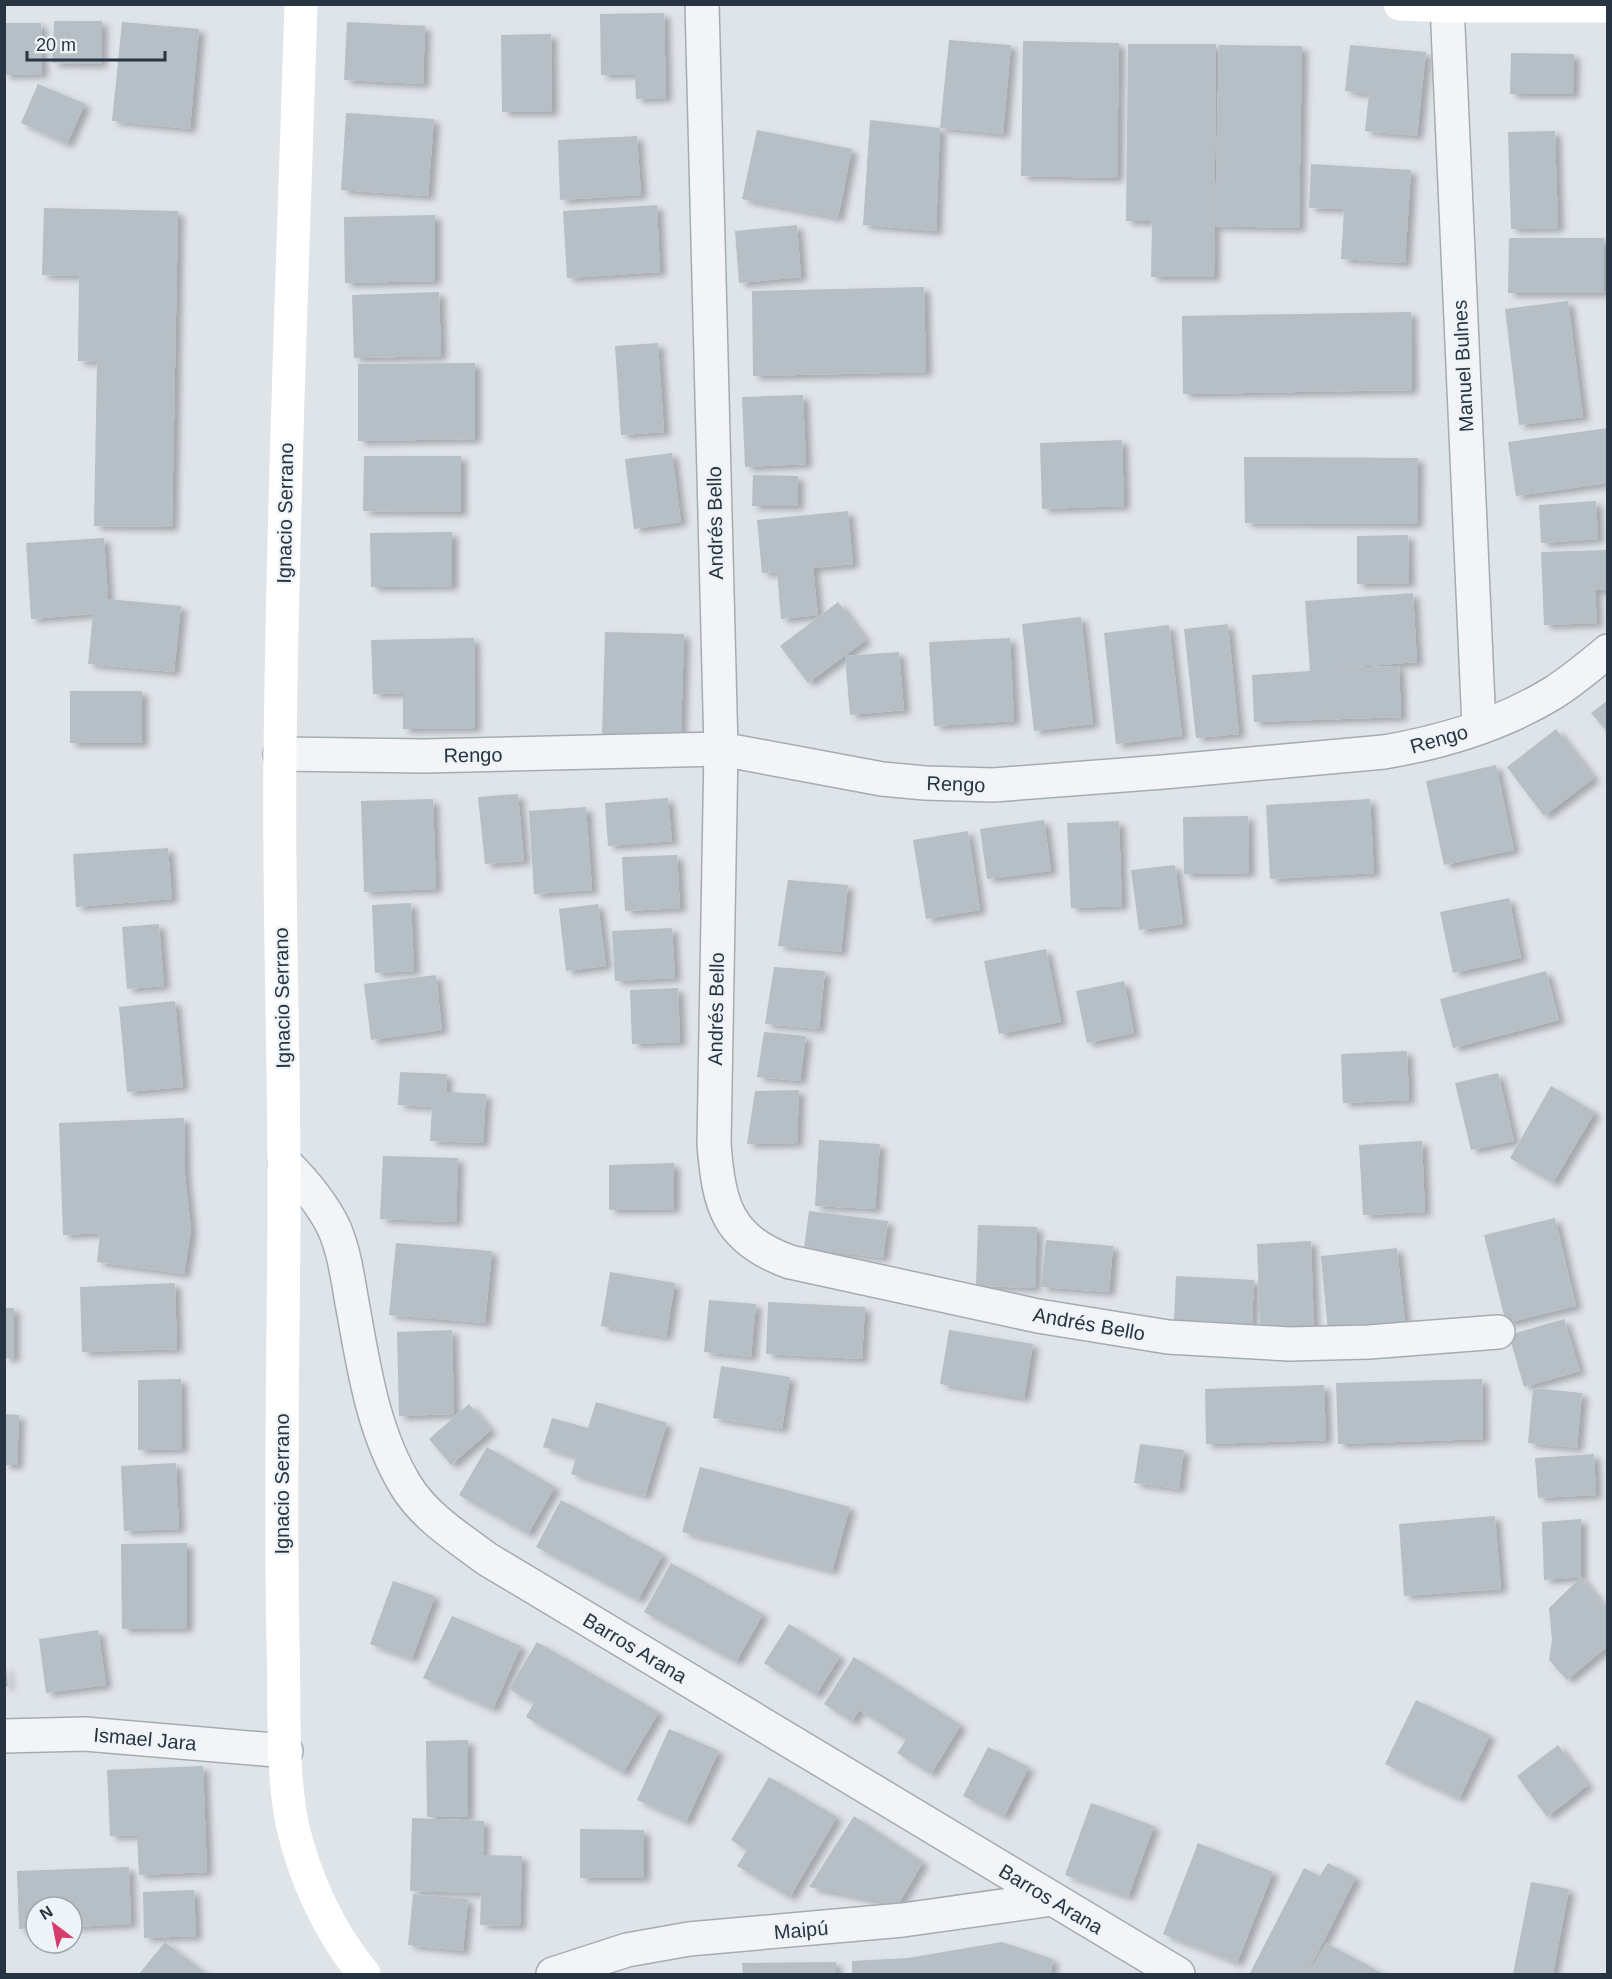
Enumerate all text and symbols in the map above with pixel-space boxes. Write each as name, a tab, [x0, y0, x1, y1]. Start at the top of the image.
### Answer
scale bar	[27, 24, 165, 62]
text: 20 m	[36, 35, 76, 55]
street label: Manuel Bulnes	[1449, 299, 1477, 433]
street label: Ignacio Serrano	[273, 442, 297, 584]
street label: Andrés Bello	[703, 466, 727, 580]
street label: Rengo	[1408, 720, 1470, 758]
street label: Rengo	[443, 743, 503, 767]
street label: Rengo	[926, 772, 986, 796]
street label: Ignacio Serrano	[270, 927, 294, 1069]
street label: Andrés Bello	[704, 952, 728, 1066]
street label: Andrés Bello	[1031, 1303, 1147, 1345]
street label: Ignacio Serrano	[271, 1413, 293, 1555]
street label: Barros Arana	[579, 1609, 691, 1688]
street label: Ismael Jara	[93, 1724, 198, 1755]
street label: Barros Arana	[995, 1860, 1107, 1939]
north arrow	[24, 1895, 84, 1955]
text: N	[37, 1902, 56, 1923]
street label: Maipú	[773, 1917, 829, 1943]

